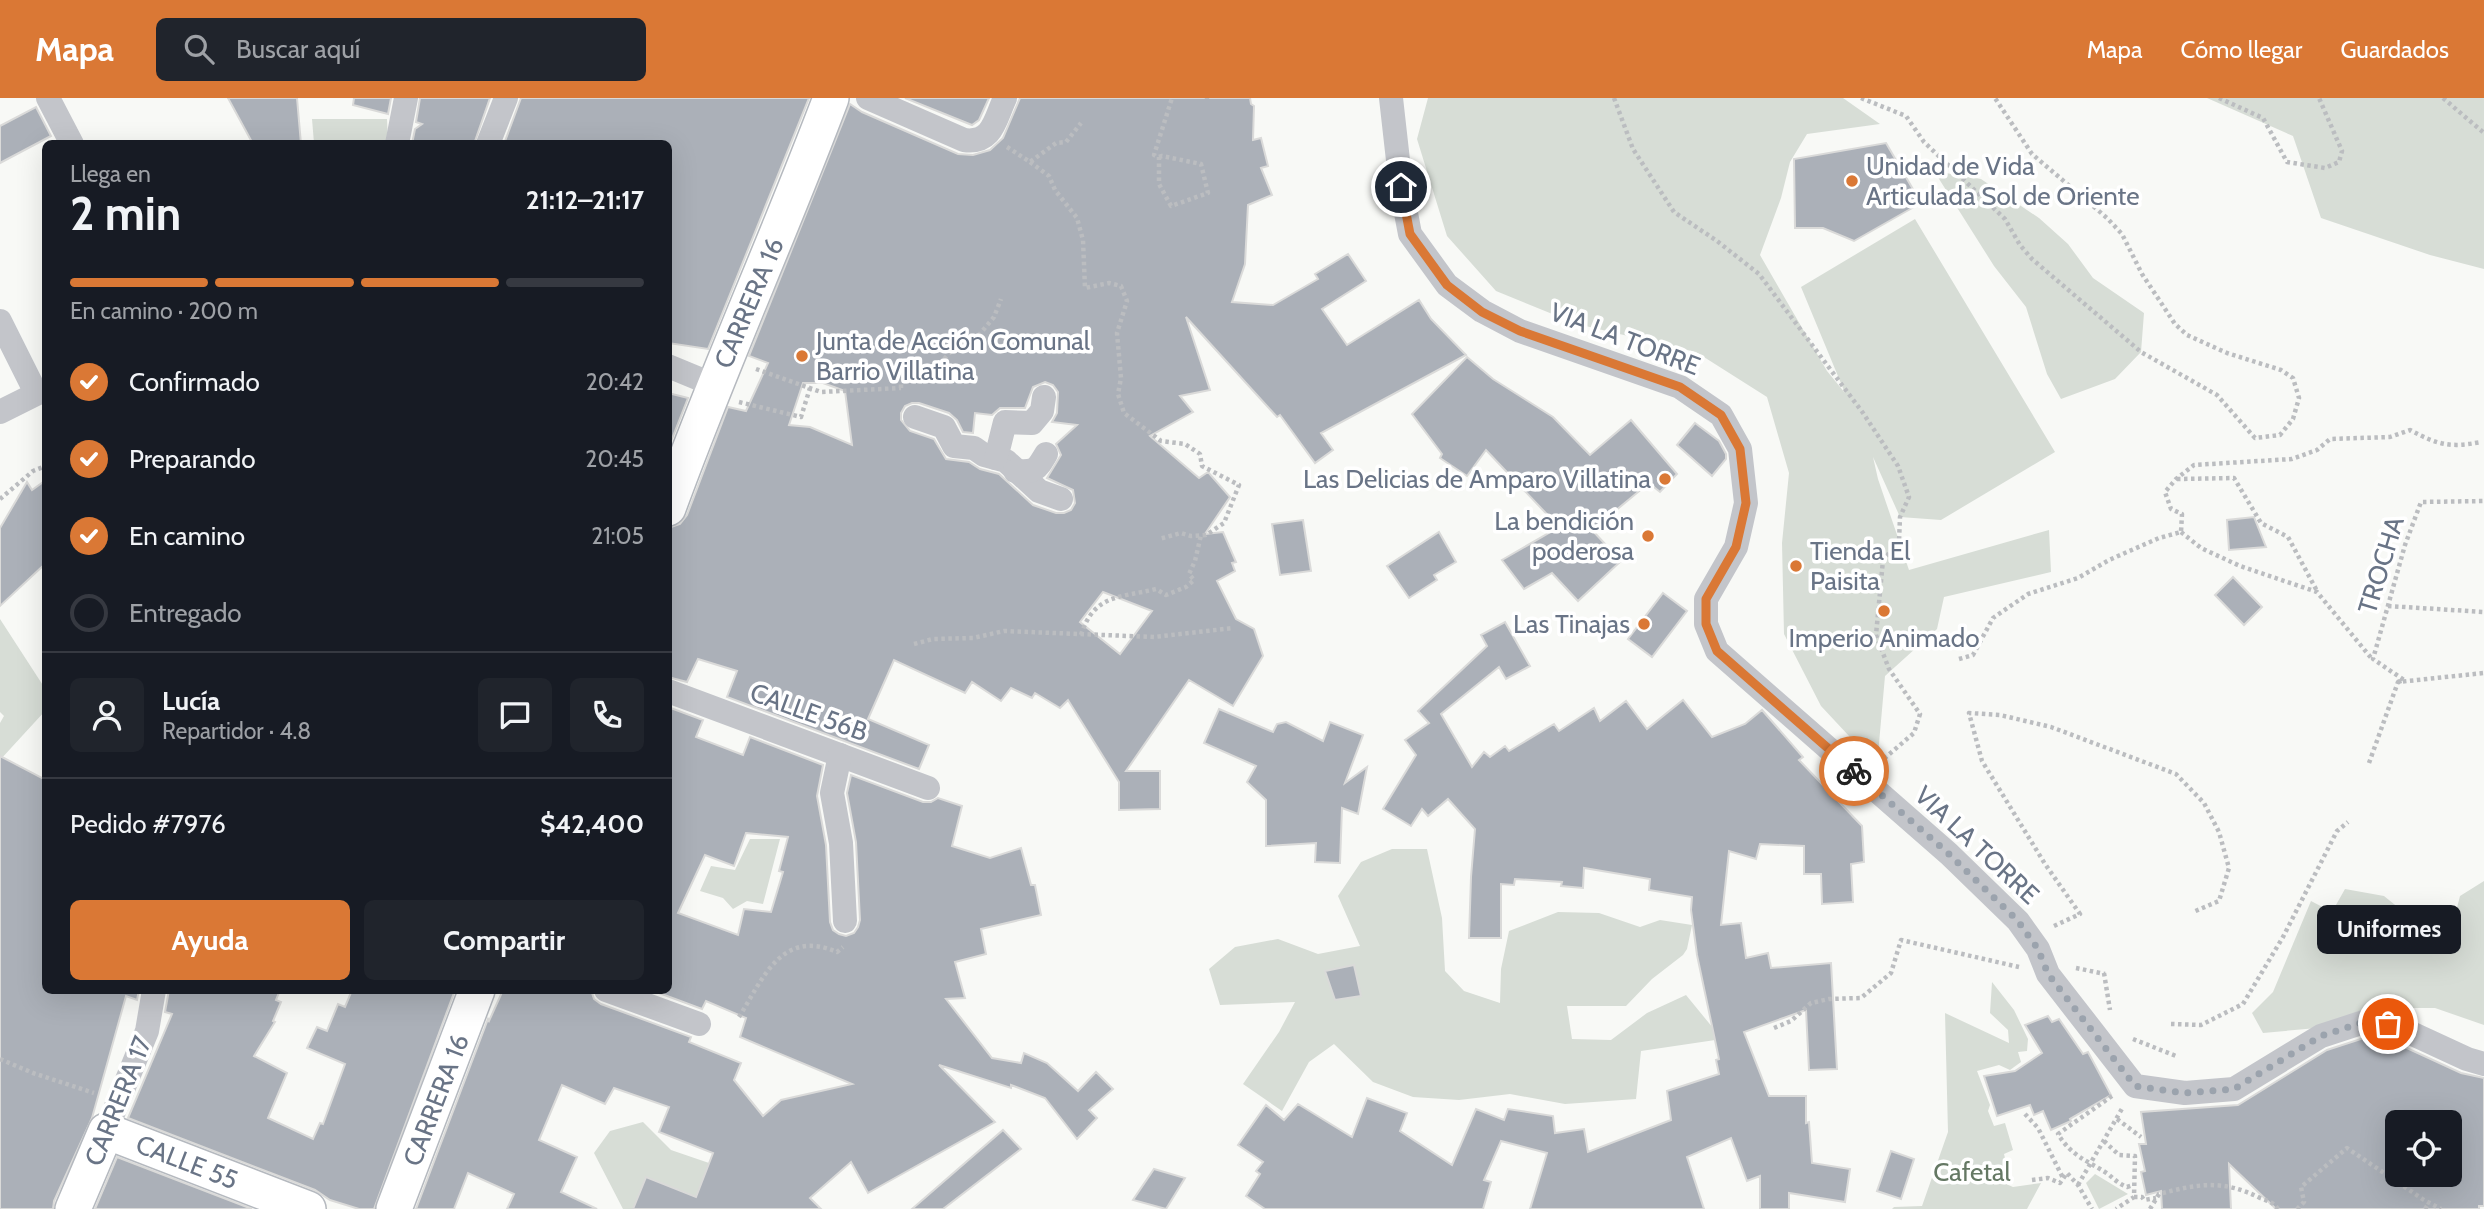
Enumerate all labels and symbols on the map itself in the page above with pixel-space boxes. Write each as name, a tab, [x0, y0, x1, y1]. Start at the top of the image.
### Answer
place label: Unidad de Vida Articulada Sol de Oriente	[1866, 150, 2140, 212]
pin	[1371, 157, 1431, 217]
marker: Unidad de Vida Articulada Sol de Oriente	[1844, 173, 1860, 189]
street label: CARRERA 16	[707, 233, 791, 373]
street label: VIA LA TORRE	[1545, 296, 1705, 382]
place label: Junta de Acción Comunal Barrio Villatina	[815, 325, 1090, 387]
marker: Junta de Acción Comunal Barrio Villatina	[794, 348, 810, 364]
place label: Las Delicias de Amparo Villatina	[1303, 463, 1652, 495]
marker: Las Delicias de Amparo Villatina	[1657, 471, 1673, 487]
place label: La bendición poderosa	[1494, 505, 1635, 567]
street label: TROCHA	[2351, 513, 2411, 617]
marker: La bendición poderosa	[1640, 528, 1656, 544]
place label: Tienda El Paisita	[1810, 535, 1910, 597]
marker: Tienda El Paisita	[1788, 558, 1804, 574]
marker: Imperio Animado	[1876, 603, 1892, 619]
place label: Las Tinajas	[1513, 608, 1630, 640]
marker: Las Tinajas	[1636, 616, 1652, 632]
place label: Imperio Animado	[1789, 622, 1979, 654]
street label: CALLE 56B	[746, 676, 872, 748]
courier	[1819, 736, 1889, 806]
street label: VIA LA TORRE	[1908, 779, 2046, 911]
callout: Uniformes	[2316, 905, 2460, 954]
pin	[2358, 994, 2418, 1054]
street label: CARRERA 16	[396, 1030, 476, 1170]
street label: CARRERA 17	[78, 1032, 158, 1170]
street label: CALLE 55	[132, 1128, 242, 1196]
park label: Cafetal	[1933, 1156, 2011, 1188]

